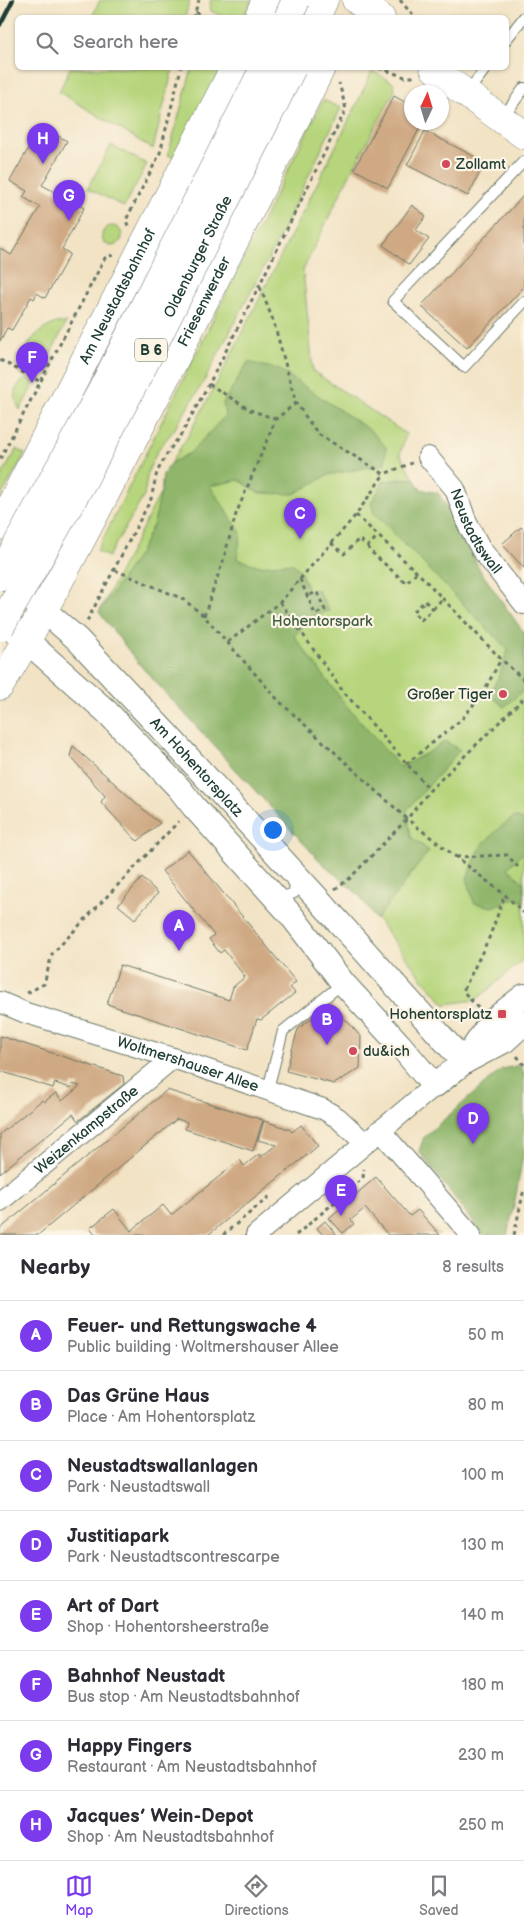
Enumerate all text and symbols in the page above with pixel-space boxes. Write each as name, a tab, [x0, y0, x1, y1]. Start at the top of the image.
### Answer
search box	[15, 15, 509, 70]
icon: search	[33, 29, 61, 57]
text: Search here	[73, 31, 178, 54]
north arrow	[404, 85, 449, 130]
pin: H	[27, 123, 59, 164]
place label: Zollamt	[455, 155, 506, 174]
marker: Zollamt	[440, 158, 452, 170]
pin: G	[53, 180, 85, 221]
street label: Oldenburger Straße	[159, 192, 236, 321]
street label: Am Neustadtsbahnhof	[75, 225, 160, 367]
street label: Friesenwerder	[173, 253, 235, 350]
road number: B 6	[135, 338, 167, 362]
pin: F	[16, 342, 48, 383]
street label: Neustadtswall	[446, 486, 506, 577]
pin: C	[284, 498, 316, 539]
park label: Hohentorspark	[272, 612, 373, 631]
place label: Großer Tiger	[407, 685, 494, 704]
marker: Großer Tiger	[497, 688, 509, 700]
street label: Am Hohentorsplatz	[146, 713, 248, 821]
your location	[260, 817, 286, 843]
pin: A	[163, 910, 195, 951]
pin: B	[311, 1004, 343, 1045]
place label: Hohentorsplatz	[389, 1005, 493, 1024]
marker: Hohentorsplatz	[496, 1008, 508, 1020]
street label: Woltmershauser Allee	[115, 1032, 261, 1096]
place label: du&ich	[363, 1042, 410, 1061]
marker: du&ich	[347, 1045, 359, 1057]
street label: Weizenkampstraße	[30, 1081, 142, 1178]
pin: D	[457, 1103, 489, 1144]
pin: E	[325, 1175, 357, 1216]
text: Nearby	[20, 1255, 90, 1280]
text: 8 results	[442, 1258, 504, 1277]
text: Feuer- und Rettungswache 4	[67, 1315, 317, 1338]
text: A	[31, 1326, 41, 1345]
text: 50 m	[468, 1326, 504, 1345]
text: Public building · Woltmershauser Allee	[67, 1338, 339, 1357]
text: Das Grüne Haus	[67, 1385, 209, 1408]
text: B	[30, 1396, 42, 1415]
text: 80 m	[468, 1396, 504, 1415]
text: Place · Am Hohentorsplatz	[67, 1408, 255, 1427]
text: Neustadtswallanlagen	[67, 1455, 258, 1478]
text: C	[30, 1466, 42, 1485]
text: 100 m	[461, 1466, 504, 1485]
text: Park · Neustadtswall	[67, 1478, 210, 1497]
text: Justitiapark	[67, 1525, 169, 1548]
text: D	[30, 1536, 42, 1555]
text: 130 m	[461, 1536, 504, 1555]
text: Park · Neustadtscontrescarpe	[67, 1548, 280, 1567]
text: Art of Dart	[67, 1595, 159, 1618]
text: E	[31, 1606, 41, 1625]
text: 140 m	[461, 1606, 504, 1625]
text: Shop · Hohentorsheerstraße	[67, 1618, 269, 1637]
text: Bahnhof Neustadt	[67, 1665, 225, 1688]
text: F	[31, 1676, 41, 1695]
text: 180 m	[462, 1676, 504, 1695]
text: Bus stop · Am Neustadtsbahnhof	[67, 1688, 300, 1707]
text: Happy Fingers	[67, 1735, 192, 1758]
text: G	[30, 1746, 42, 1765]
text: 230 m	[458, 1746, 504, 1765]
text: Restaurant · Am Neustadtsbahnhof	[67, 1758, 317, 1777]
text: Jacques’ Wein-Depot	[67, 1805, 253, 1828]
text: H	[30, 1816, 42, 1835]
text: 250 m	[458, 1816, 504, 1835]
text: Shop · Am Neustadtsbahnhof	[67, 1828, 274, 1847]
tab: Map	[65, 1872, 94, 1919]
tab: Directions	[224, 1872, 289, 1919]
tab: Saved	[419, 1872, 459, 1919]

